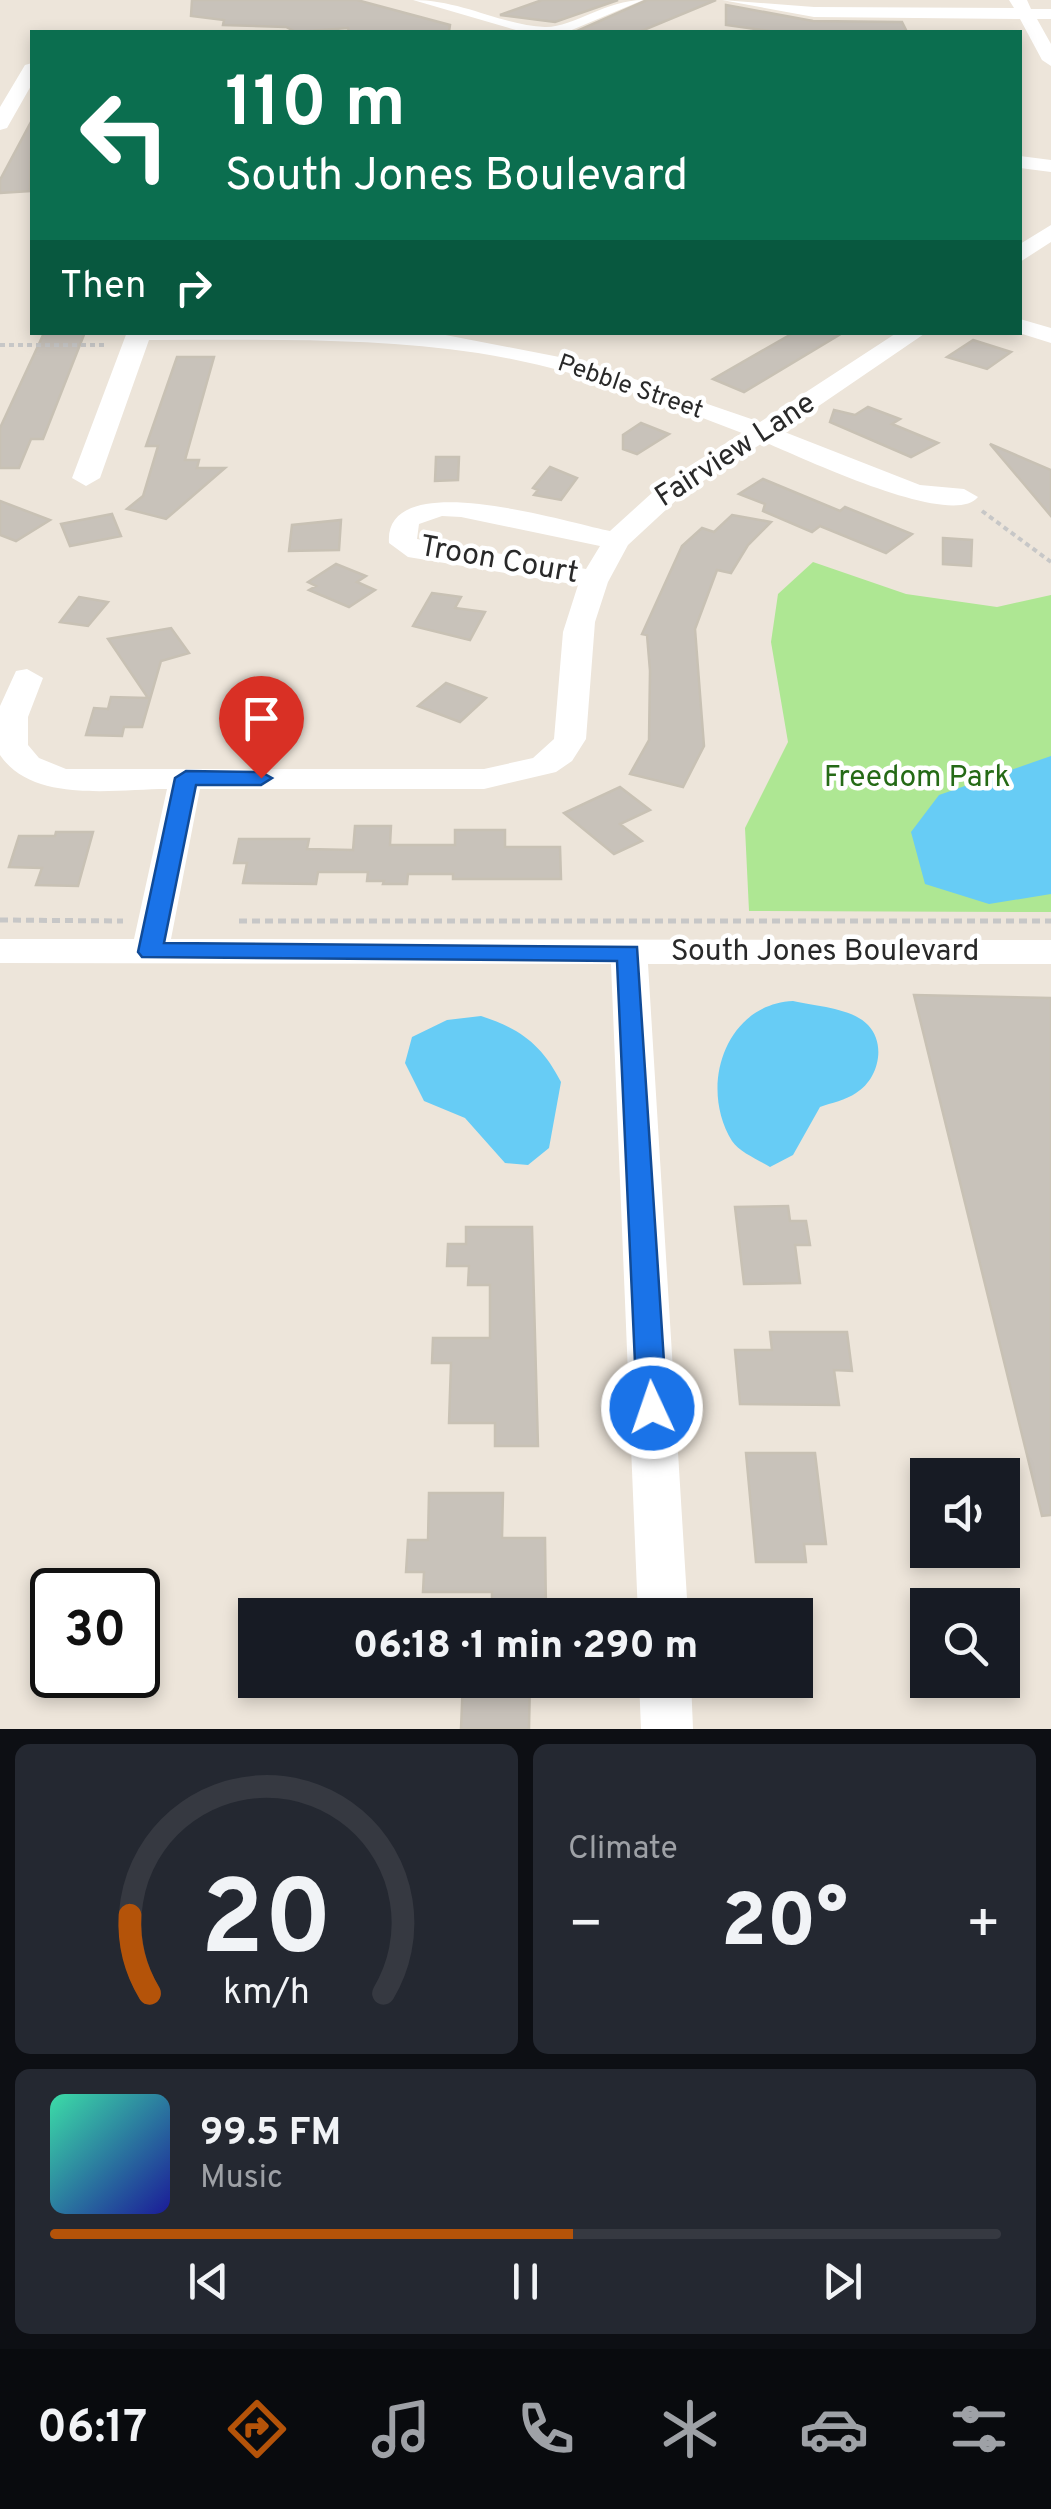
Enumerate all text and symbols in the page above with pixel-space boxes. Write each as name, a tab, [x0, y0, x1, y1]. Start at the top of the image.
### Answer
text: 110 m	[225, 62, 406, 151]
icon: left	[60, 70, 190, 200]
text: South Jones Boulevard	[225, 149, 688, 206]
icon: right	[166, 260, 221, 315]
text: Then	[60, 263, 146, 312]
street label: Pebble Street	[553, 348, 707, 428]
street label: Fairview Lane	[649, 386, 823, 516]
street label: Troon Court	[417, 529, 581, 593]
pin	[219, 676, 304, 779]
icon: arrive	[234, 691, 289, 746]
park label: Freedom Park	[824, 760, 1010, 797]
street label: South Jones Boulevard	[671, 934, 979, 971]
position arrow	[600, 1356, 704, 1460]
map controls	[910, 1458, 1020, 1698]
button: sound	[910, 1458, 1020, 1568]
speed limit sign: 30	[30, 1568, 160, 1698]
button: search	[910, 1588, 1020, 1698]
text: 06:18 · 1 min · 290 m	[353, 1623, 698, 1672]
text: Climate	[568, 1830, 678, 1870]
text: 20	[201, 1859, 332, 1991]
text: 20°	[721, 1878, 848, 1973]
text: −	[568, 1892, 603, 1962]
text: +	[966, 1892, 1001, 1962]
text: km/h	[223, 1971, 310, 2017]
text: 99.5 FM	[200, 2110, 341, 2159]
text: Music	[200, 2159, 283, 2199]
icon: previous	[181, 2254, 236, 2309]
icon: pause	[498, 2254, 553, 2309]
icon: next	[815, 2254, 870, 2309]
icon: directions	[222, 2394, 292, 2464]
icon: music	[366, 2394, 436, 2464]
icon: phone	[511, 2394, 581, 2464]
icon: climate	[655, 2394, 725, 2464]
icon: car	[799, 2394, 869, 2464]
icon: filters	[944, 2394, 1014, 2464]
text: 06:17	[37, 2401, 147, 2458]

